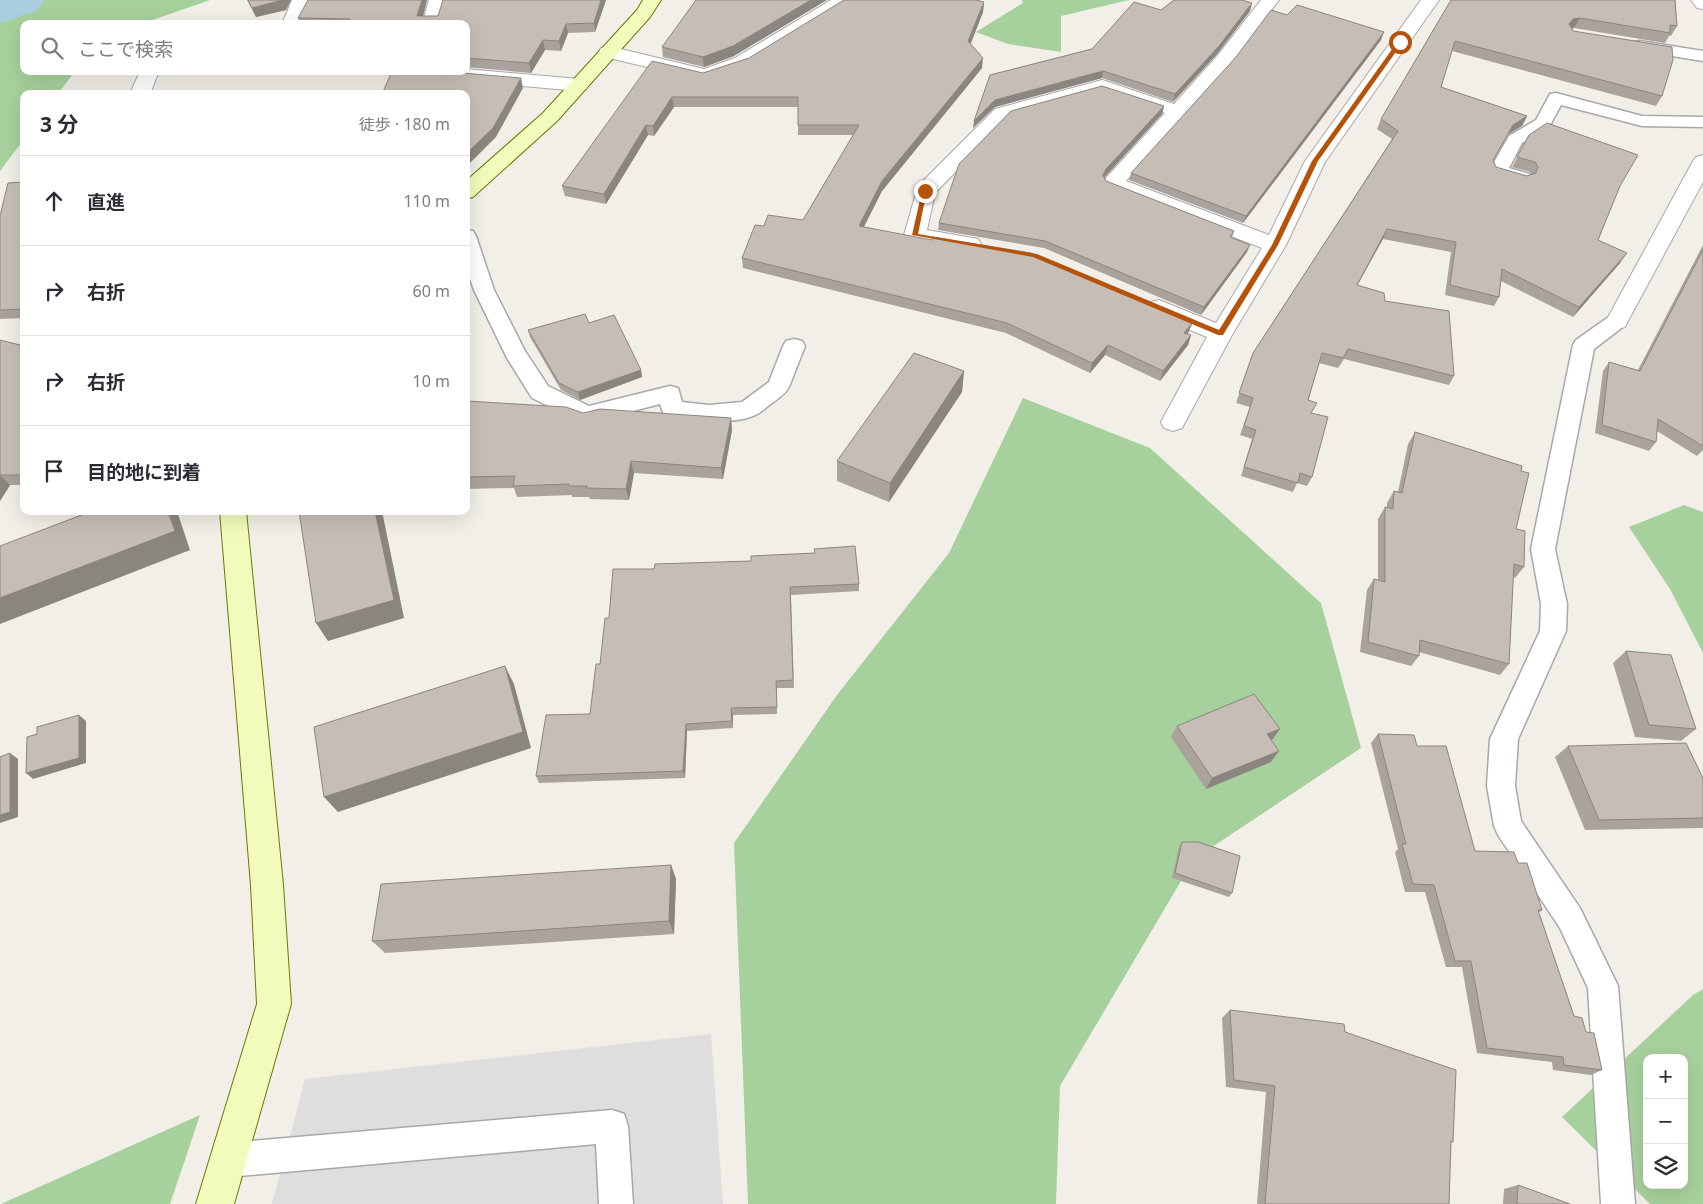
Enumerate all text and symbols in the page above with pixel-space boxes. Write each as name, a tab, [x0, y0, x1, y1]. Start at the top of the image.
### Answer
search box	[20, 20, 470, 75]
route start	[1389, 31, 1412, 54]
icon: search	[38, 34, 66, 62]
text: ここで検索	[78, 36, 173, 62]
text: 3 分	[40, 110, 78, 138]
text: 徒歩 · 180 m	[359, 113, 450, 135]
route end	[914, 180, 937, 203]
icon: ahead	[40, 187, 68, 215]
text: 直進	[87, 189, 125, 215]
text: 110 m	[403, 190, 450, 212]
icon: right	[40, 277, 68, 305]
text: 右折	[87, 279, 125, 305]
text: 60 m	[413, 280, 450, 302]
icon: right	[40, 367, 68, 395]
text: 右折	[87, 369, 125, 395]
text: 10 m	[413, 370, 450, 392]
icon: arrive	[40, 457, 68, 485]
text: 目的地に到着	[87, 459, 201, 485]
map controls	[1643, 1054, 1688, 1189]
button: +	[1643, 1054, 1688, 1099]
button: −	[1643, 1099, 1688, 1144]
button: layers	[1643, 1144, 1688, 1189]

